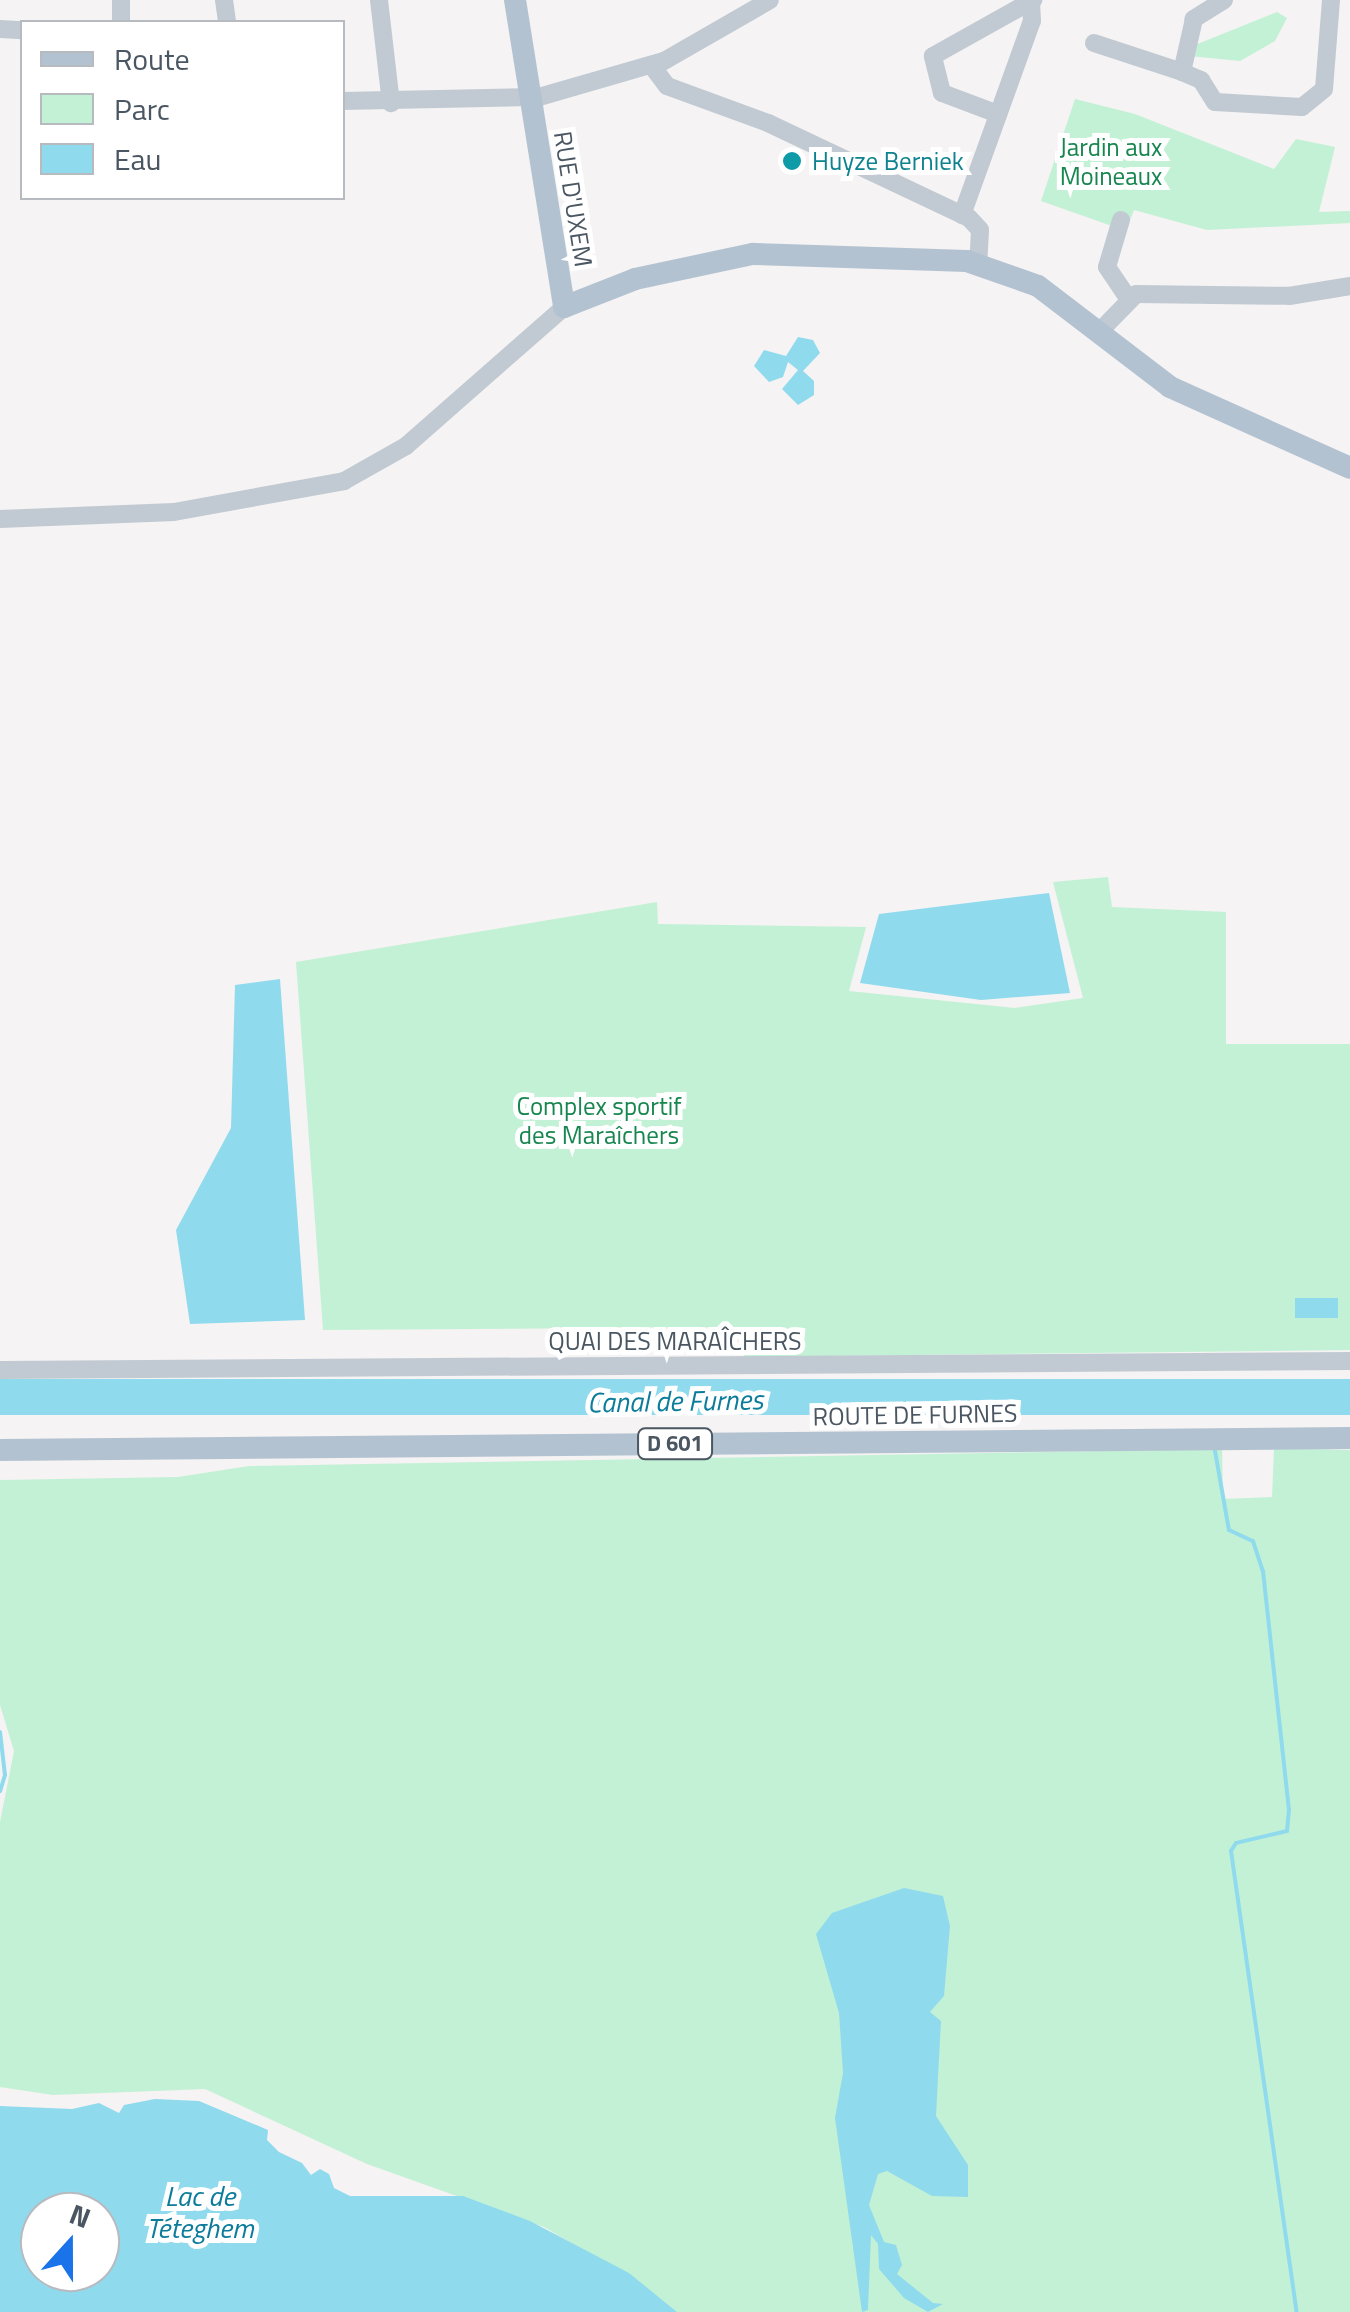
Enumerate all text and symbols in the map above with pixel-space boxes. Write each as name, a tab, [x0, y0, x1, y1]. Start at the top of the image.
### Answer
legend	[20, 20, 345, 200]
text: Route	[114, 36, 190, 82]
text: Parc	[114, 86, 170, 132]
street label: RUE D'UXEM	[547, 129, 599, 269]
park label: Jardin aux Moineaux	[1060, 133, 1162, 192]
text: Eau	[114, 136, 162, 182]
place label: Huyze Berniek	[812, 146, 964, 176]
marker: Huyze Berniek	[781, 150, 803, 172]
park label: Complex sportif des Maraîchers	[517, 1092, 681, 1151]
street label: QUAI DES MARAÎCHERS	[548, 1326, 802, 1356]
water label: Canal de Furnes	[587, 1383, 763, 1419]
street label: ROUTE DE FURNES	[812, 1398, 1018, 1432]
road number: D 601	[635, 1427, 715, 1461]
water label: Lac de Téteghem	[146, 2179, 254, 2245]
north arrow	[20, 2192, 120, 2292]
text: N	[63, 2192, 97, 2239]

